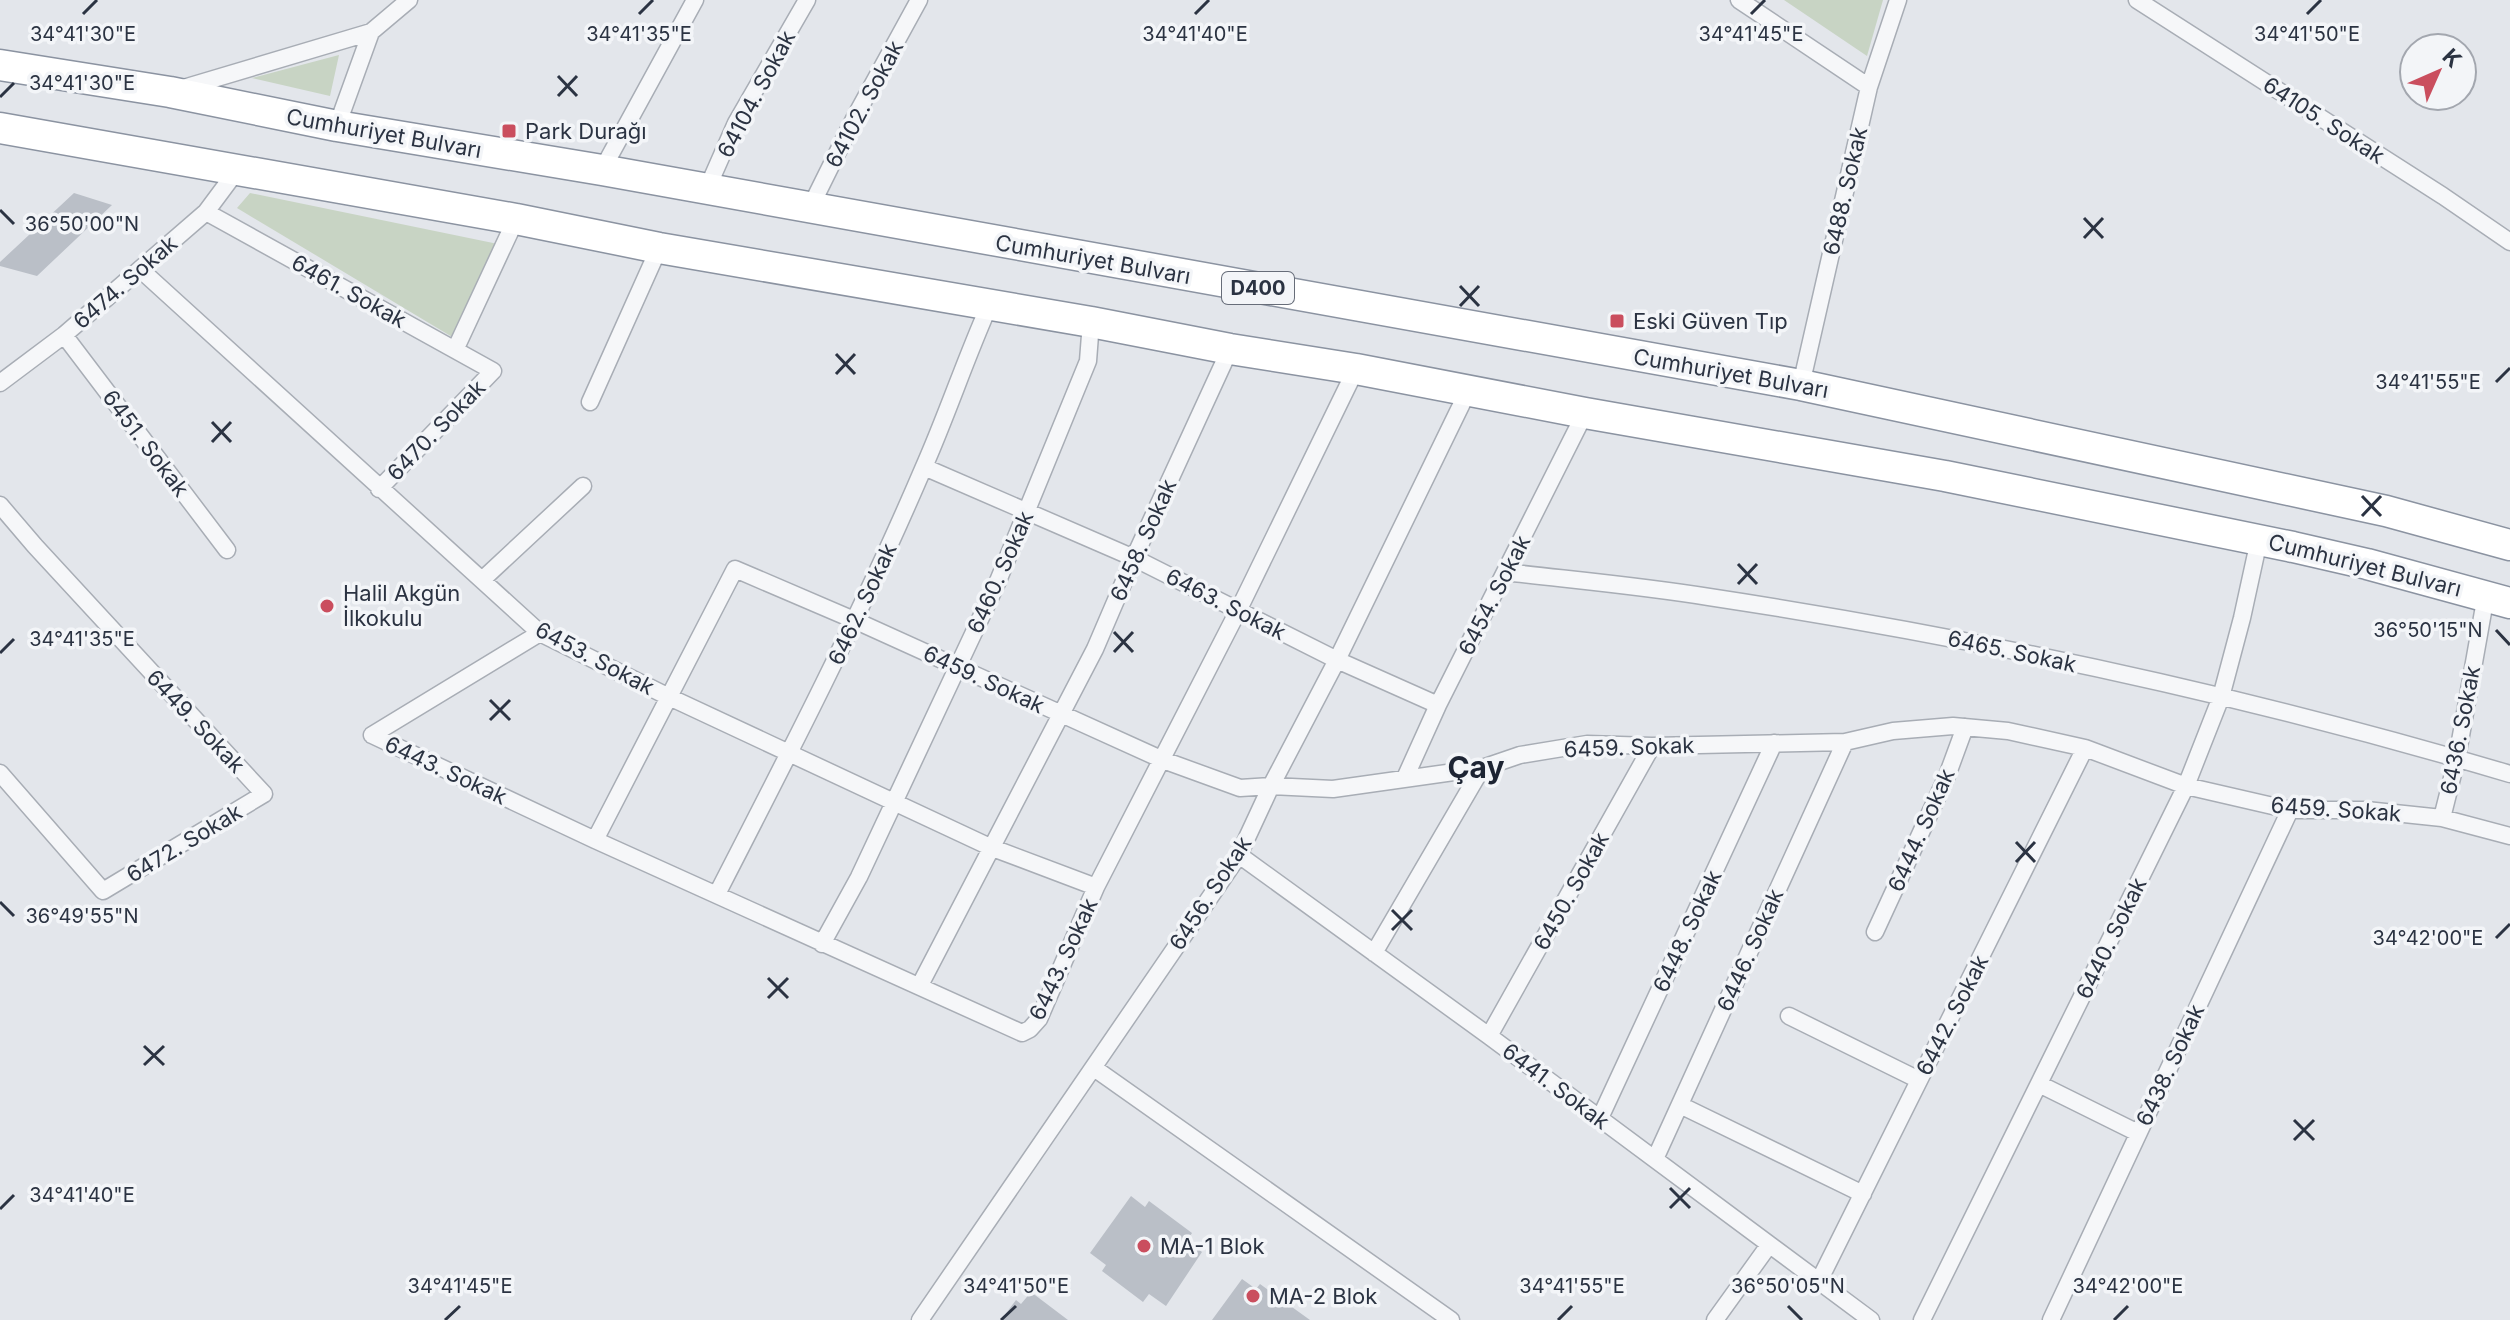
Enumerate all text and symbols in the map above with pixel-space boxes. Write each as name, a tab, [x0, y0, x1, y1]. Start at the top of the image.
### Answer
text: 34°41'30"E	[30, 22, 136, 46]
text: 34°41'35"E	[586, 22, 692, 46]
text: 34°41'40"E	[1142, 22, 1248, 46]
text: 34°41'45"E	[1699, 22, 1803, 46]
text: 34°41'50"E	[2254, 22, 2360, 46]
street label: 64104. Sokak	[712, 26, 800, 162]
north arrow	[2398, 32, 2478, 112]
street label: 64102. Sokak	[820, 36, 908, 172]
text: K	[2437, 43, 2467, 73]
text: 34°41'30"E	[29, 71, 135, 95]
street label: 64105. Sokak	[2258, 71, 2390, 169]
street label: Cumhuriyet Bulvarı	[284, 103, 484, 163]
place label: Park Durağı	[525, 118, 647, 144]
marker: Park Durağı	[500, 122, 518, 140]
street label: 6488. Sokak	[1818, 124, 1872, 258]
text: 36°50'00"N	[25, 212, 139, 236]
street label: Cumhuriyet Bulvarı	[993, 229, 1193, 289]
street label: 6474. Sokak	[68, 230, 182, 334]
street label: 6461. Sokak	[287, 249, 411, 333]
road number: D400	[1222, 272, 1294, 304]
place label: Eski Güven Tıp	[1633, 308, 1788, 334]
marker: Eski Güven Tıp	[1608, 312, 1626, 330]
street label: Cumhuriyet Bulvarı	[1631, 343, 1831, 403]
text: 34°41'55"E	[2375, 370, 2481, 394]
street label: 6470. Sokak	[382, 374, 490, 486]
street label: 6451. Sokak	[98, 385, 194, 501]
street label: 6458. Sokak	[1105, 475, 1181, 605]
street label: 6460. Sokak	[961, 507, 1039, 637]
street label: Cumhuriyet Bulvarı	[2266, 528, 2464, 602]
street label: 6454. Sokak	[1453, 531, 1535, 659]
street label: 6462. Sokak	[822, 539, 902, 669]
street label: 6463. Sokak	[1162, 563, 1290, 645]
place label: Halil Akgün İlkokulu	[343, 580, 460, 631]
marker: Halil Akgün İlkokulu	[318, 597, 336, 615]
street label: 6453. Sokak	[531, 616, 659, 700]
text: 36°50'15"N	[2373, 618, 2483, 642]
street label: 6465. Sokak	[1945, 625, 2079, 677]
text: 34°41'35"E	[29, 627, 135, 651]
street label: 6459. Sokak	[919, 640, 1049, 718]
street label: 6436. Sokak	[2435, 663, 2485, 797]
street label: 6449. Sokak	[142, 664, 250, 778]
street label: 6443. Sokak	[381, 730, 511, 810]
street label: 6459. Sokak	[1563, 732, 1695, 762]
district label: Çay	[1447, 749, 1505, 785]
street label: 6444. Sokak	[1882, 764, 1960, 896]
street label: 6459. Sokak	[2270, 791, 2402, 827]
street label: 6472. Sokak	[122, 798, 246, 888]
street label: 6450. Sokak	[1528, 827, 1614, 955]
street label: 6456. Sokak	[1164, 831, 1256, 955]
street label: 6448. Sokak	[1647, 866, 1727, 996]
street label: 6440. Sokak	[2070, 873, 2152, 1003]
street label: 6446. Sokak	[1711, 885, 1789, 1015]
street label: 6443. Sokak	[1023, 894, 1103, 1024]
text: 36°49'55"N	[26, 904, 138, 928]
text: 34°42'00"E	[2373, 926, 2483, 950]
street label: 6442. Sokak	[1910, 950, 1994, 1080]
street label: 6438. Sokak	[2131, 1000, 2209, 1130]
street label: 6441. Sokak	[1497, 1037, 1615, 1135]
text: 34°41'40"E	[29, 1183, 135, 1207]
place label: MA-1 Blok	[1160, 1233, 1265, 1259]
marker: MA-1 Blok	[1135, 1237, 1153, 1255]
text: 34°41'45"E	[408, 1274, 512, 1298]
text: 34°41'50"E	[963, 1274, 1069, 1298]
text: 34°41'55"E	[1519, 1274, 1625, 1298]
text: 36°50'05"N	[1731, 1274, 1845, 1298]
text: 34°42'00"E	[2073, 1274, 2183, 1298]
place label: MA-2 Blok	[1269, 1283, 1377, 1309]
marker: MA-2 Blok	[1244, 1287, 1262, 1305]

